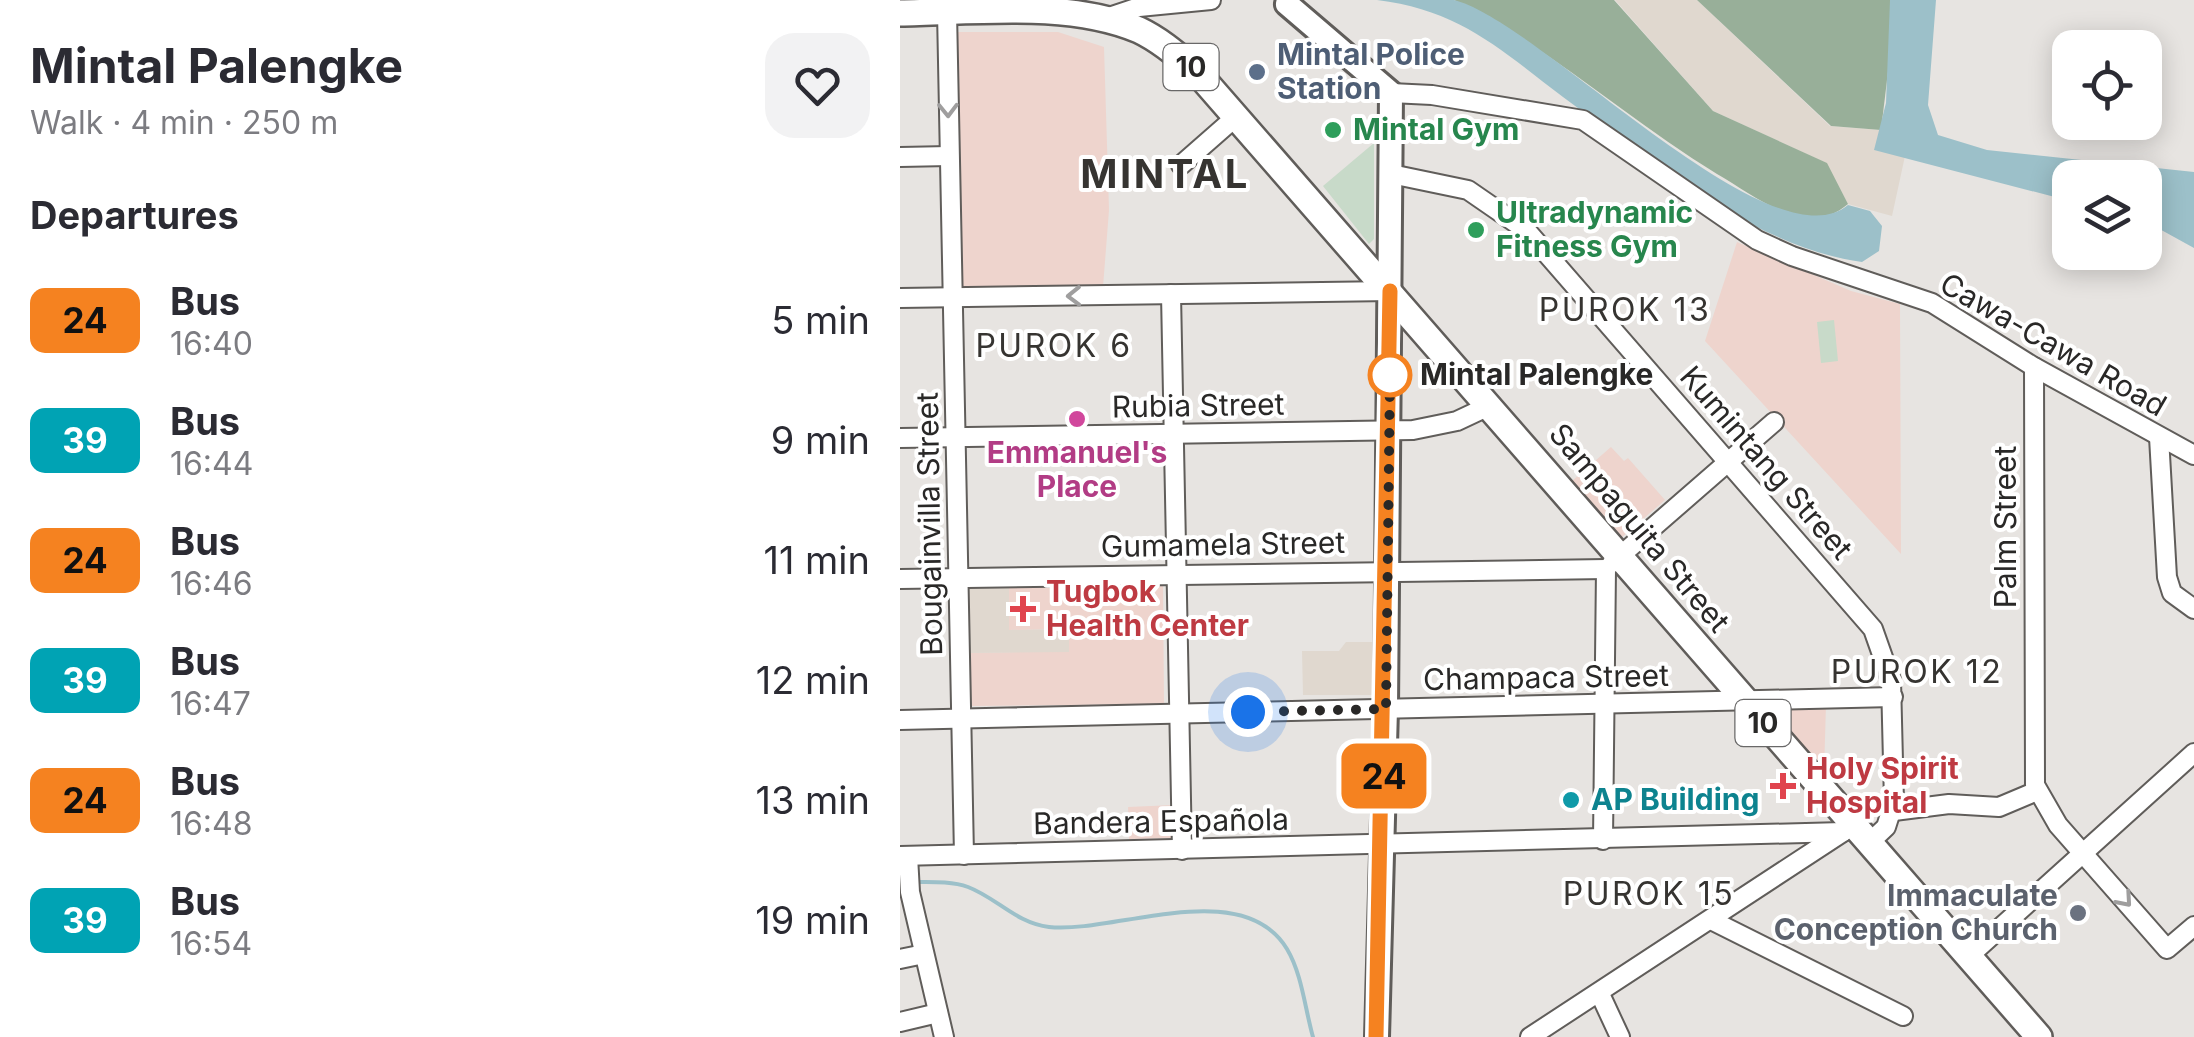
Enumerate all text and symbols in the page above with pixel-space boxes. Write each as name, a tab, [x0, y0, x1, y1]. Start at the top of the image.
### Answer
map controls	[2052, 30, 2162, 270]
button: locate	[2052, 30, 2162, 140]
button: heart	[765, 33, 870, 138]
text: Mintal Palengke	[30, 36, 403, 95]
place label: Mintal Police Station	[1277, 36, 1465, 106]
road number: 10	[1164, 44, 1218, 90]
marker: Mintal Police Station	[1246, 61, 1268, 83]
one-way arrow	[938, 102, 959, 118]
text: Walk · 4 min · 250 m	[30, 103, 338, 142]
place label: Mintal Gym	[1353, 111, 1520, 147]
marker: Mintal Gym	[1322, 119, 1344, 141]
district label: MINTAL	[1080, 149, 1250, 198]
button: layers	[2052, 160, 2162, 270]
text: Departures	[30, 192, 239, 238]
place label: Ultradynamic Fitness Gym	[1496, 194, 1693, 264]
marker: Ultradynamic Fitness Gym	[1465, 219, 1487, 241]
street label: Cawa-Cawa Road	[1934, 265, 2173, 423]
text: Bus	[170, 278, 240, 324]
one-way arrow	[1065, 285, 1081, 306]
district label: PUROK 13	[1539, 290, 1711, 329]
text: 5 min	[771, 297, 870, 343]
text: 24	[62, 299, 108, 341]
text: 16:40	[170, 324, 253, 363]
district label: PUROK 6	[975, 326, 1133, 365]
marker: Mintal Palengke	[1369, 354, 1411, 396]
place label: Mintal Palengke	[1420, 356, 1653, 392]
street label: Kumintang Street	[1673, 358, 1861, 566]
street label: Rubia Street	[1111, 385, 1285, 425]
street label: Bougainvilla Street	[909, 392, 949, 656]
text: Bus	[170, 398, 240, 444]
marker: Emmanuel's Place	[1066, 408, 1088, 430]
street label: Sampaguita Street	[1542, 416, 1738, 639]
text: 9 min	[771, 417, 870, 463]
text: 39	[62, 419, 108, 461]
place label: Emmanuel's Place	[987, 434, 1167, 504]
text: 16:44	[170, 444, 253, 483]
street label: Palm Street	[1987, 446, 2023, 608]
text: Bus	[170, 518, 240, 564]
street label: Gumamela Street	[1101, 524, 1346, 564]
text: 11 min	[763, 537, 870, 583]
text: 24	[62, 539, 108, 581]
text: 16:46	[170, 564, 253, 603]
place label: Tugbok Health Center	[1046, 573, 1249, 643]
marker: Tugbok Health Center	[1010, 596, 1036, 622]
text: Bus	[170, 638, 240, 684]
district label: PUROK 12	[1831, 652, 2003, 691]
text: 12 min	[756, 657, 870, 703]
street label: Champaca Street	[1423, 657, 1669, 697]
text: 39	[62, 659, 108, 701]
text: 16:47	[170, 684, 251, 723]
your location	[1223, 687, 1273, 737]
road number: 10	[1736, 700, 1790, 746]
line badge: 24	[1339, 744, 1429, 808]
place label: Holy Spirit Hospital	[1806, 750, 1959, 820]
text: 24	[1361, 755, 1407, 797]
text: Bus	[170, 758, 240, 804]
marker: Holy Spirit Hospital	[1770, 773, 1796, 799]
text: 13 min	[755, 777, 870, 823]
text: 24	[62, 779, 108, 821]
place label: AP Building	[1591, 781, 1759, 817]
marker: AP Building	[1560, 789, 1582, 811]
street label: Bandera Española	[1033, 801, 1289, 841]
text: 16:48	[170, 804, 253, 843]
district label: PUROK 15	[1563, 874, 1735, 913]
place label: Immaculate Conception Church	[1774, 877, 2058, 947]
text: Bus	[170, 878, 240, 924]
one-way arrow	[2113, 888, 2131, 906]
text: 19 min	[755, 897, 870, 943]
text: 39	[62, 899, 108, 941]
marker: Immaculate Conception Church	[2067, 902, 2089, 924]
text: 16:54	[170, 924, 252, 963]

